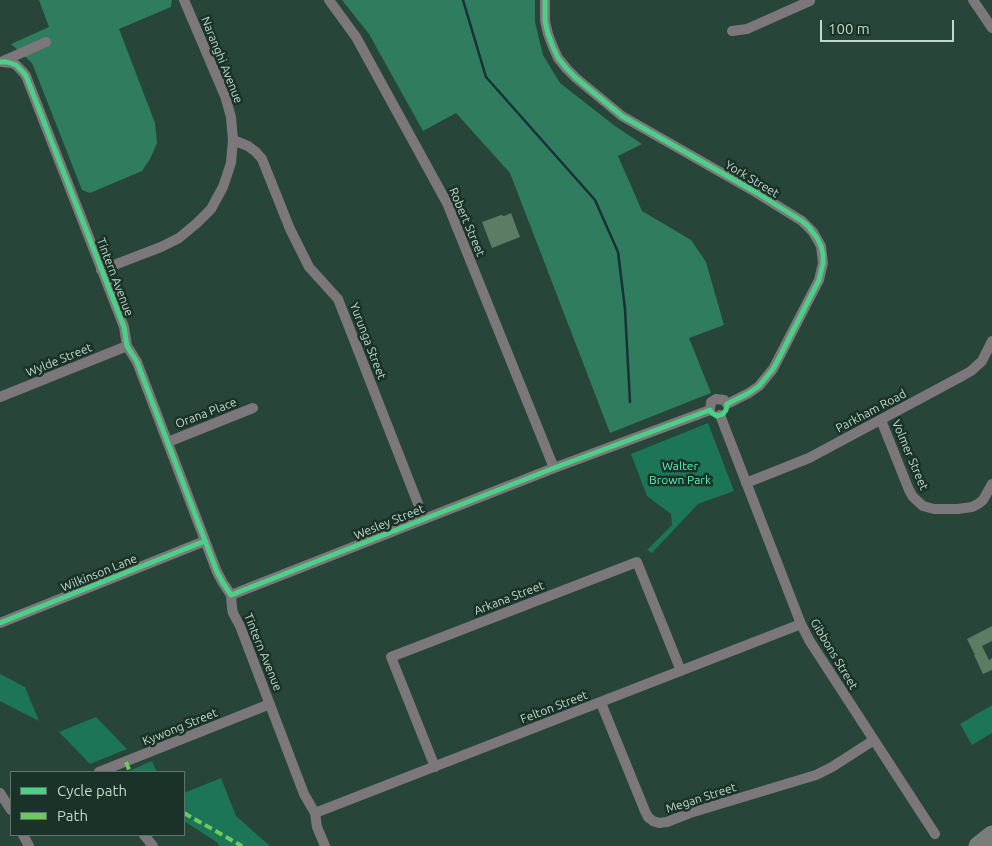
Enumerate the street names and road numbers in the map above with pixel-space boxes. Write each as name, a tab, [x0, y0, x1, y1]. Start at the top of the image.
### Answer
street label: Naranghi Avenue	[198, 15, 246, 105]
street label: York Street	[722, 157, 782, 201]
street label: Robert Street	[446, 185, 488, 259]
street label: Tintern Avenue	[93, 236, 137, 318]
street label: Yurunga Street	[347, 301, 389, 381]
street label: Wylde Street	[24, 340, 94, 380]
street label: Parkham Road	[833, 386, 909, 436]
street label: Orana Place	[173, 395, 239, 431]
street label: Volmer Street	[889, 418, 931, 492]
street label: Wesley Street	[352, 501, 426, 543]
street label: Wilkinson Lane	[59, 551, 139, 595]
street label: Arkana Street	[472, 578, 546, 618]
street label: Tintern Avenue	[241, 611, 285, 693]
street label: Gibbons Street	[807, 616, 861, 692]
street label: Felton Street	[518, 688, 590, 726]
street label: Kywong Street	[140, 705, 220, 749]
street label: Megan Street	[664, 780, 738, 816]

